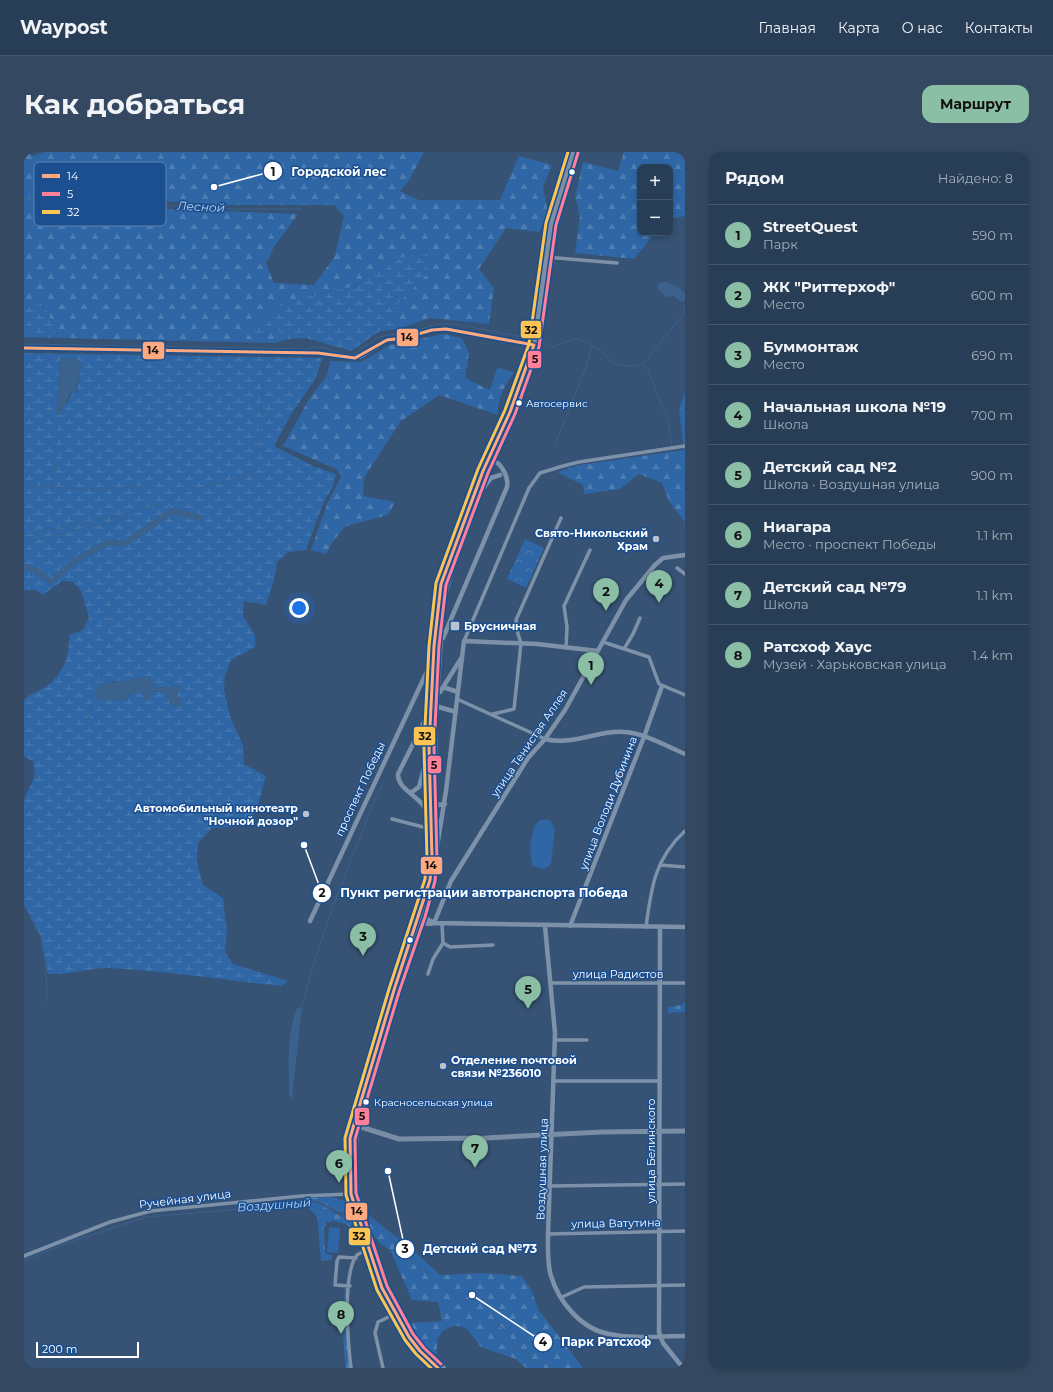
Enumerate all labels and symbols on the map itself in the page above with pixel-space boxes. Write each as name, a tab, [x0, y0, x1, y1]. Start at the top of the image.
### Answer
callout: Городской лес	[263, 159, 394, 183]
legend	[34, 162, 166, 226]
text: 1	[271, 164, 275, 179]
text: Городской лес	[291, 164, 387, 179]
unlabelled marker	[567, 167, 577, 177]
text: 14	[67, 169, 79, 183]
text: 5	[67, 187, 73, 201]
water label: Лесной	[176, 198, 225, 215]
text: 32	[67, 205, 79, 219]
line badge: 32	[520, 320, 542, 339]
text: 32	[524, 323, 538, 337]
line badge: 14	[396, 328, 419, 347]
text: 14	[401, 330, 413, 344]
line badge: 14	[142, 341, 165, 360]
text: 14	[147, 343, 159, 357]
line badge: 5	[527, 350, 542, 369]
text: 5	[532, 352, 539, 366]
place label: Автосервис	[526, 397, 588, 410]
marker: Автосервис	[514, 398, 524, 408]
place label: Свято-Никольский Храм	[535, 526, 648, 553]
marker: Свято-Никольский Храм	[651, 534, 661, 544]
pin: 4	[646, 570, 672, 603]
pin: 2	[593, 578, 619, 611]
your location	[289, 598, 309, 618]
place label: Брусничная	[464, 619, 536, 633]
marker: Брусничная	[449, 620, 461, 632]
pin: 1	[578, 652, 604, 685]
street label: улица Тенистая Аллея	[487, 686, 570, 801]
line badge: 32	[413, 726, 436, 746]
text: 32	[418, 729, 432, 743]
street label: улица Володи Дубинина	[576, 734, 640, 873]
street label: проспект Победы	[332, 740, 388, 838]
line badge: 5	[427, 755, 442, 774]
text: 5	[431, 758, 438, 772]
place label: Автомобильный кинотеатр "Ночной дозор"	[134, 801, 298, 828]
marker: Автомобильный кинотеатр "Ночной дозор"	[301, 809, 311, 819]
line badge: 14	[420, 856, 443, 875]
text: 14	[425, 858, 437, 872]
callout: Пункт регистрации автотранспорта Победа	[312, 881, 635, 905]
text: 2	[318, 885, 326, 900]
text: Пункт регистрации автотранспорта Победа	[340, 885, 628, 900]
pin: 3	[350, 923, 376, 956]
unlabelled marker	[405, 935, 415, 945]
street label: улица Радистов	[572, 967, 663, 981]
pin: 5	[515, 976, 541, 1009]
place label: Отделение почтовой связи №236010	[451, 1053, 577, 1080]
marker: Отделение почтовой связи №236010	[438, 1061, 448, 1071]
place label: Красносельская улица	[374, 1096, 493, 1109]
marker: Красносельская улица	[361, 1097, 371, 1107]
street label: улица Белинского	[644, 1098, 658, 1205]
line badge: 5	[354, 1107, 370, 1126]
text: 5	[359, 1109, 366, 1123]
street label: Воздушная улица	[533, 1118, 551, 1220]
pin: 7	[462, 1135, 488, 1168]
pin: 6	[326, 1150, 352, 1183]
street label: Ручейная улица	[138, 1186, 232, 1212]
water label: Воздушный	[237, 1194, 311, 1215]
line badge: 14	[345, 1202, 368, 1221]
text: 14	[351, 1204, 363, 1218]
street label: улица Ватутина	[570, 1215, 661, 1231]
line badge: 32	[348, 1227, 371, 1246]
text: 32	[352, 1229, 366, 1243]
callout: Детский сад №73	[395, 1237, 545, 1261]
text: 3	[400, 1241, 409, 1256]
text: Детский сад №73	[423, 1241, 537, 1256]
pin: 8	[328, 1301, 354, 1334]
callout: Парк Ратсхоф	[533, 1330, 659, 1354]
text: 4	[539, 1334, 548, 1349]
text: Парк Ратсхоф	[561, 1334, 651, 1349]
scale bar	[36, 1340, 139, 1359]

